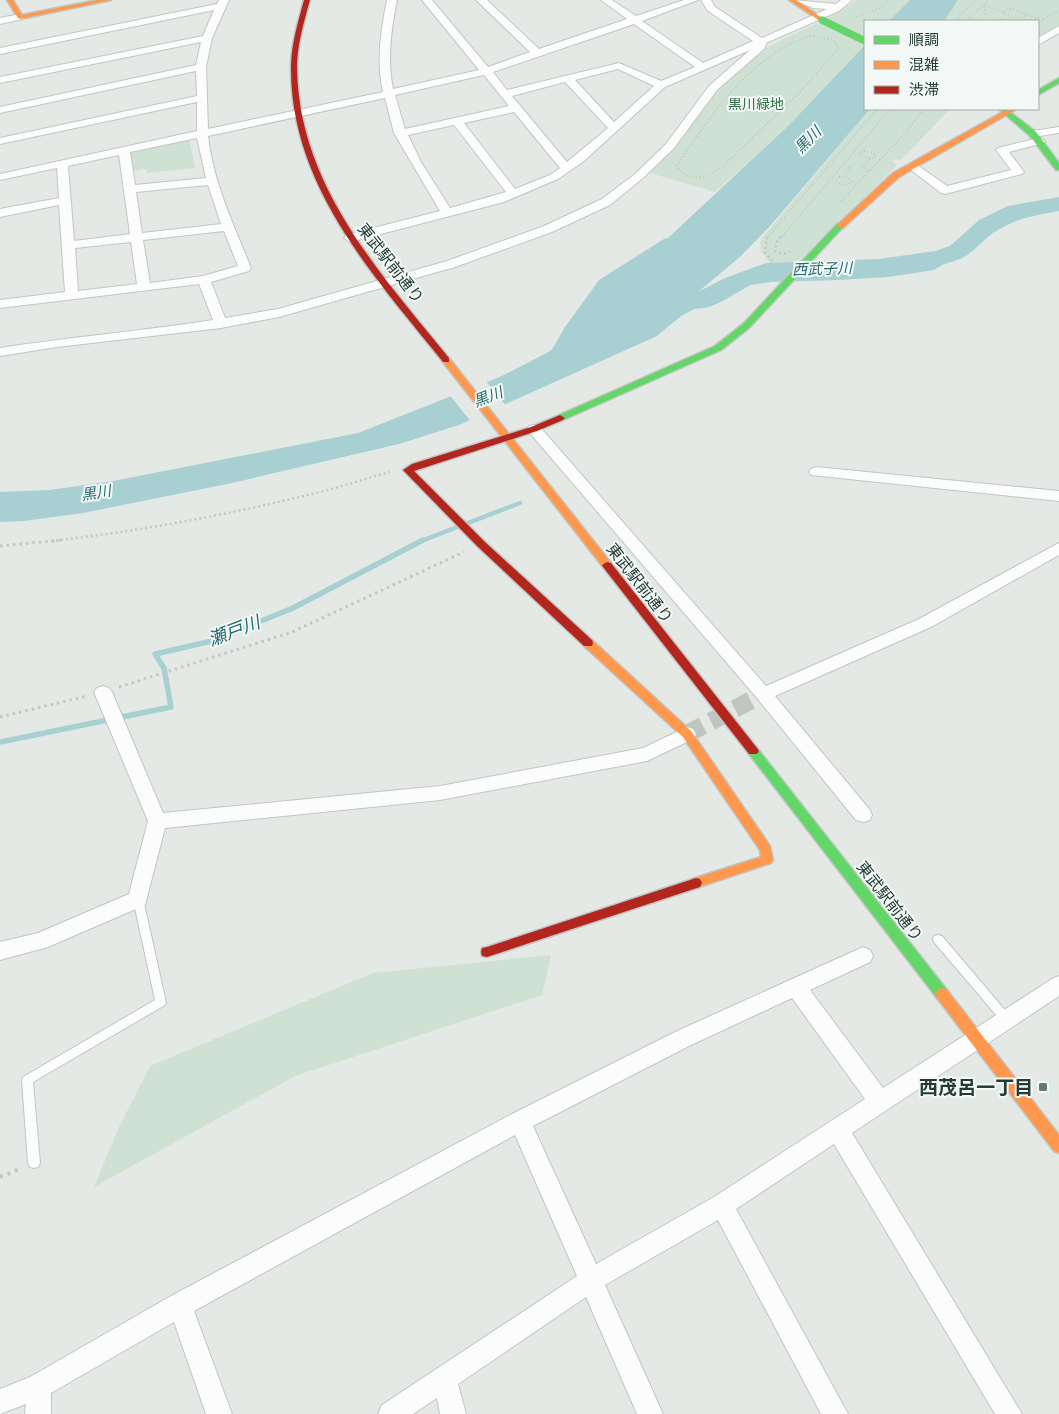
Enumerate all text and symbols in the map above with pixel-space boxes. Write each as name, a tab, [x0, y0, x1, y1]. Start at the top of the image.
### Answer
legend	[864, 20, 1039, 110]
text: 順調	[909, 30, 939, 51]
text: 混雑	[909, 55, 939, 76]
text: 渋滞	[909, 80, 939, 101]
park label: 黒川緑地	[728, 95, 784, 115]
water label: 黒川	[790, 121, 828, 158]
street label: 東武駅前通り	[352, 219, 428, 308]
water label: 西武子川	[792, 258, 854, 281]
water label: 黒川	[470, 382, 508, 413]
water label: 黒川	[80, 480, 115, 506]
street label: 東武駅前通り	[601, 539, 677, 628]
water label: 瀬戸川	[204, 609, 266, 653]
street label: 東武駅前通り	[851, 857, 927, 946]
place label: 西茂呂一丁目	[919, 1075, 1033, 1102]
marker: 西茂呂一丁目	[1037, 1081, 1049, 1093]

